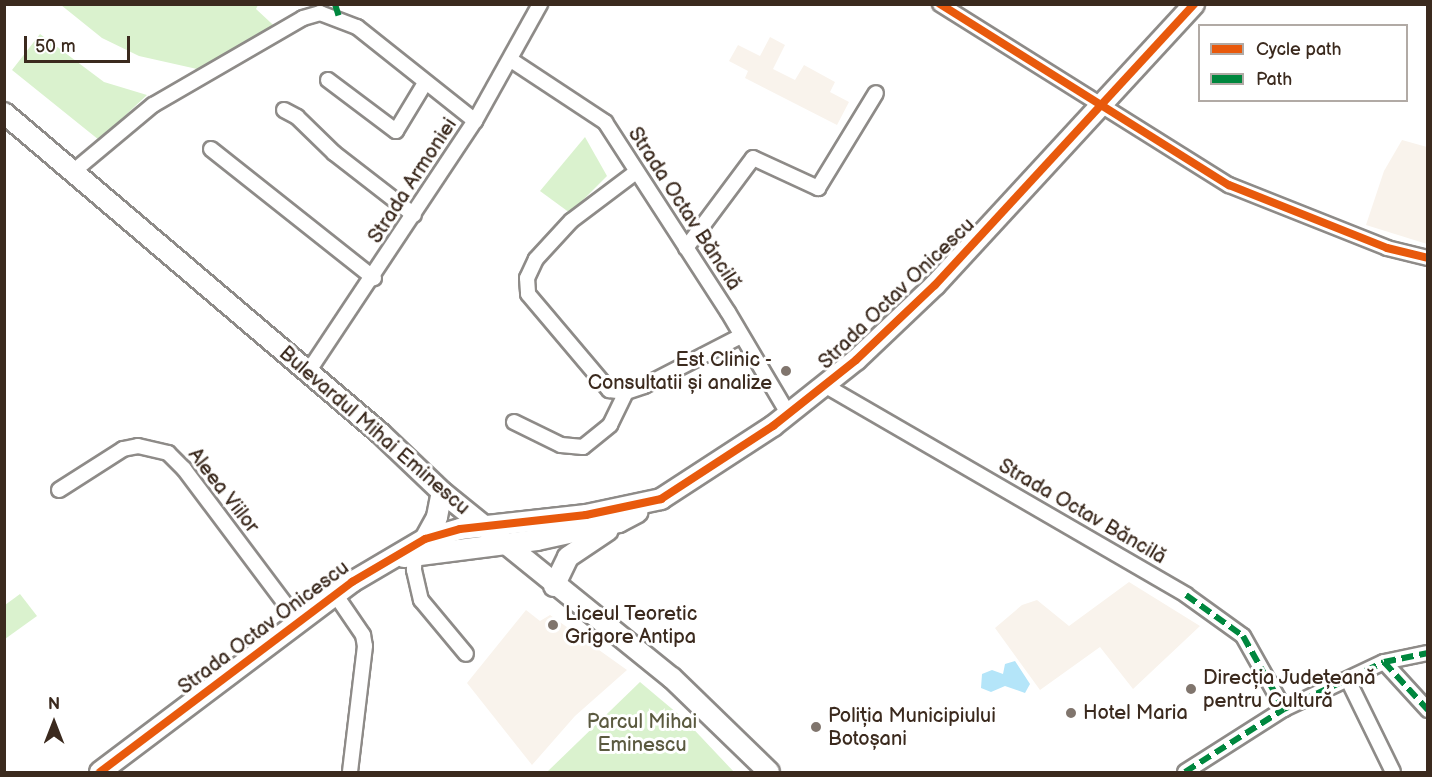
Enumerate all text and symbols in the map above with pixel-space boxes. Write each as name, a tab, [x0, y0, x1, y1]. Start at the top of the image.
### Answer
scale bar	[27, 24, 134, 62]
legend	[1198, 24, 1408, 102]
text: 50 m	[35, 36, 76, 57]
text: Cycle path	[1256, 39, 1342, 60]
text: Path	[1256, 69, 1292, 90]
street label: Strada Armoniei	[364, 114, 462, 248]
street label: Strada Octav Băncilă	[622, 123, 746, 295]
street label: Strada Octav Onicescu	[814, 213, 980, 375]
street label: Bulevardul Mihai Eminescu	[274, 342, 474, 520]
place label: Est Clinic - Consultatii și analize	[588, 348, 772, 395]
marker: Est Clinic - Consultatii și analize	[777, 362, 795, 380]
street label: Aleea Viilor	[182, 444, 264, 538]
street label: Strada Octav Băncilă	[994, 454, 1170, 570]
street label: Strada Octav Onicescu	[174, 556, 354, 700]
place label: Liceul Teoretic Grigore Antipa	[565, 602, 698, 649]
marker: Liceul Teoretic Grigore Antipa	[546, 618, 560, 632]
place label: Direcția Județeană pentru Cultură	[1203, 666, 1377, 713]
marker: Direcția Județeană pentru Cultură	[1184, 682, 1198, 696]
north arrow	[24, 693, 84, 753]
text: N	[48, 695, 60, 714]
place label: Hotel Maria	[1083, 701, 1188, 725]
place label: Poliția Municipiului Botoșani	[828, 704, 996, 751]
marker: Hotel Maria	[1064, 706, 1078, 720]
park label: Parcul Mihai Eminescu	[587, 711, 697, 758]
marker: Poliția Municipiului Botoșani	[809, 720, 823, 734]

